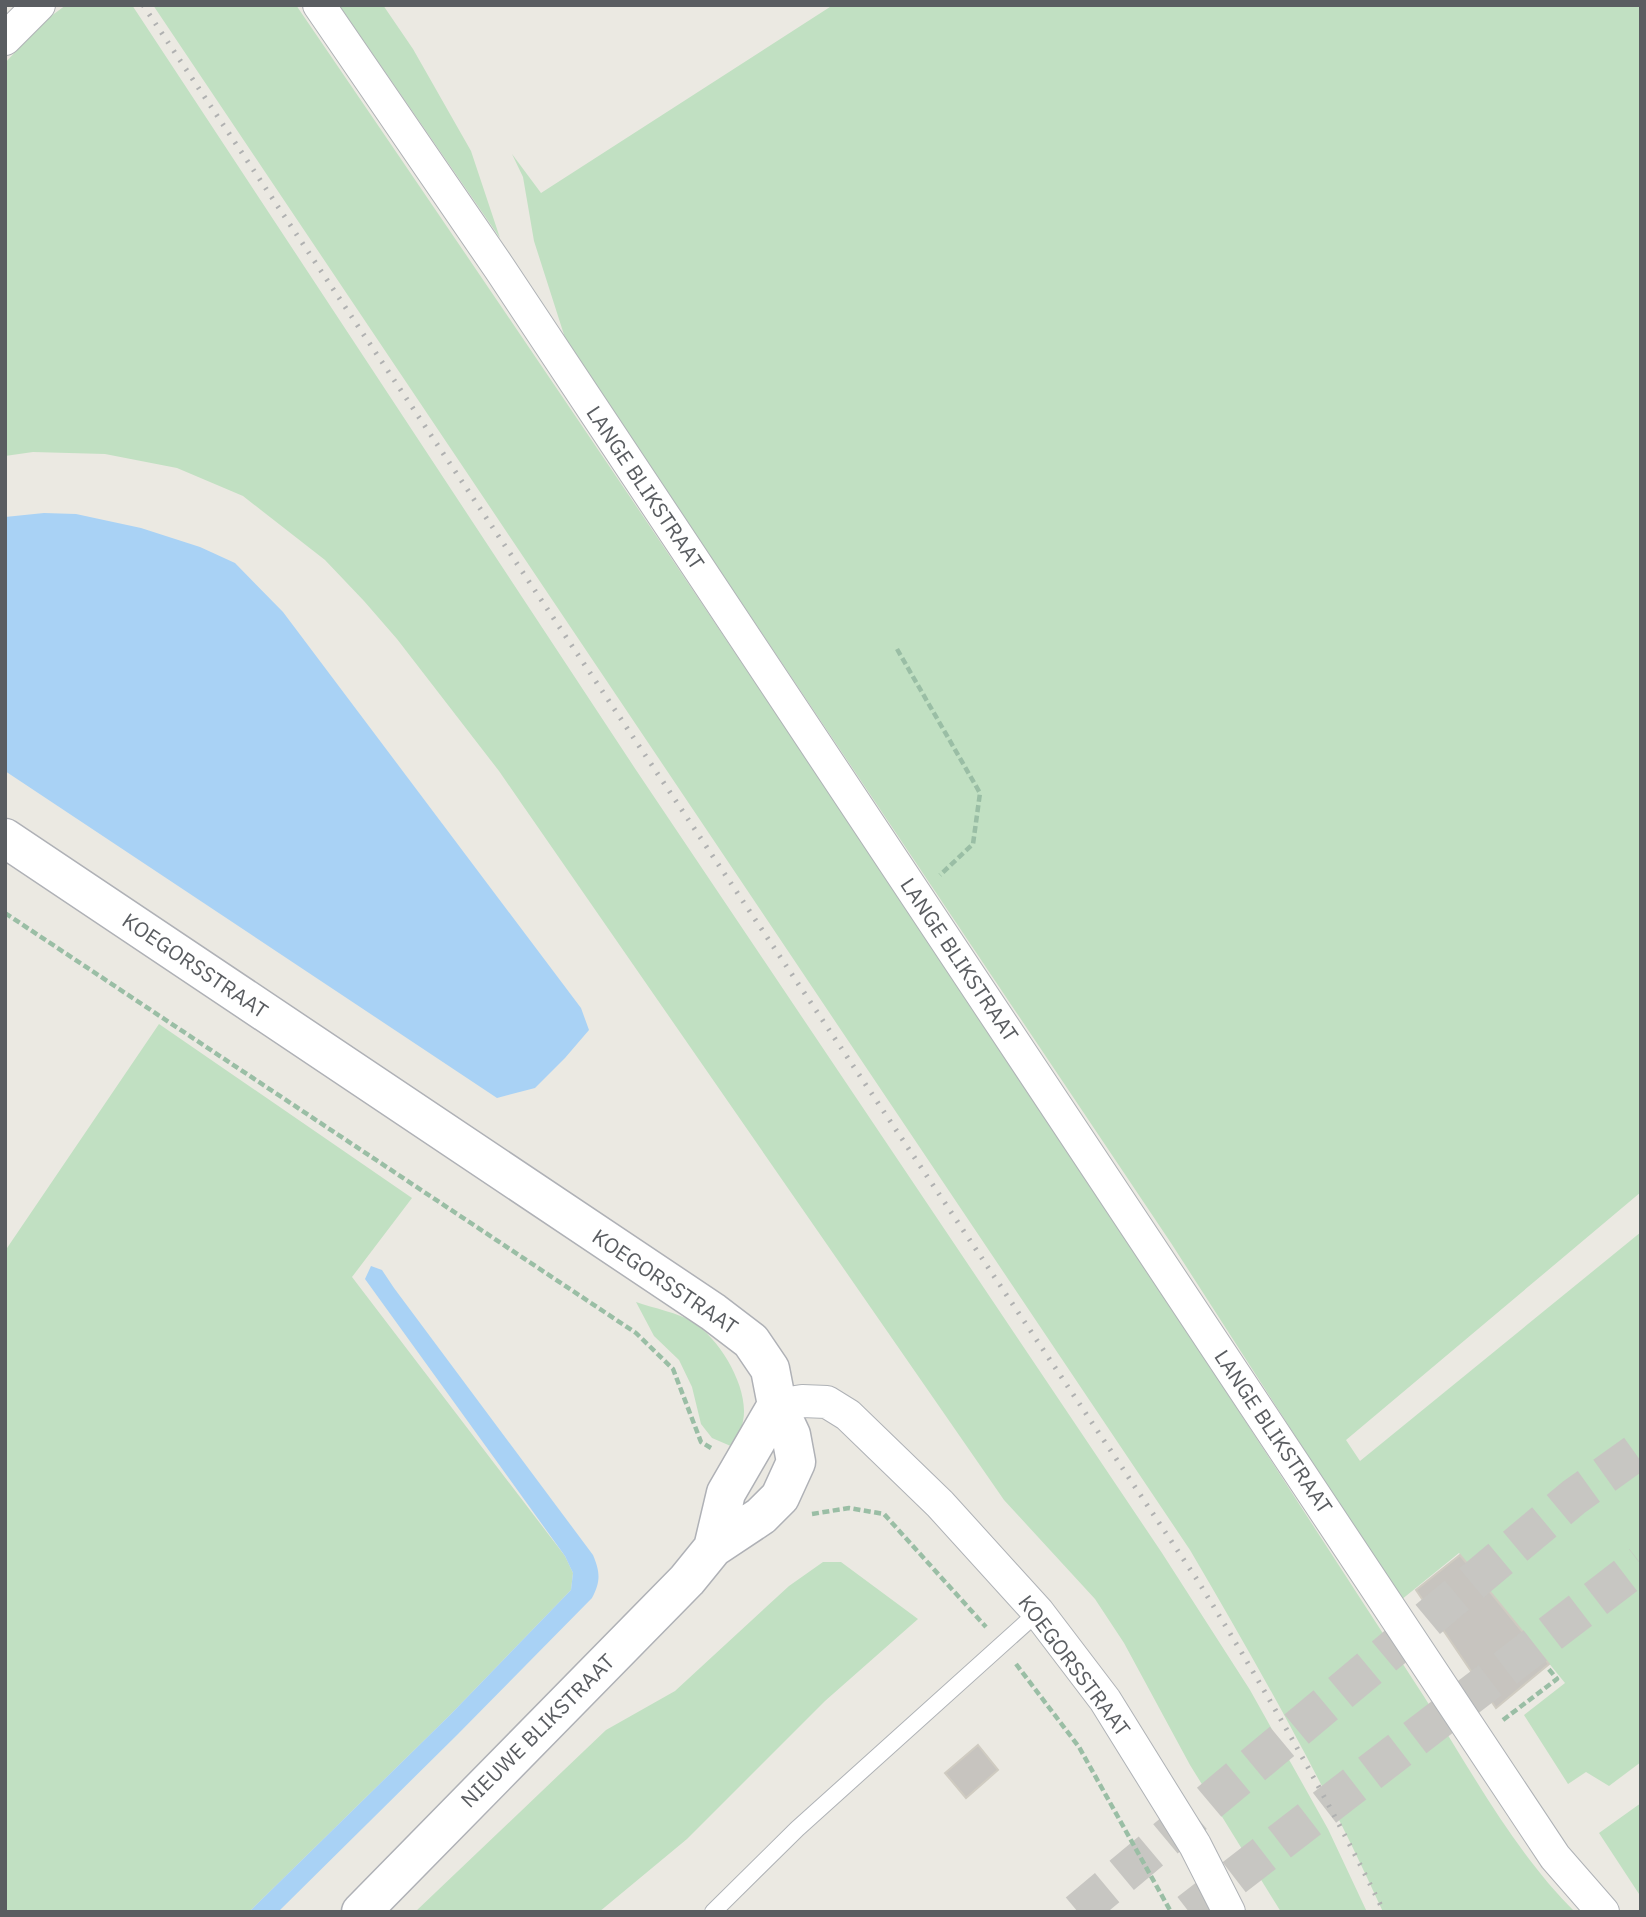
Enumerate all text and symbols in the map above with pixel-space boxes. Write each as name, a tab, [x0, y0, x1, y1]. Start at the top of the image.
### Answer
street label: LANGE BLIKSTRAAT	[581, 400, 711, 575]
street label: LANGE BLIKSTRAAT	[895, 872, 1025, 1047]
street label: KOEGORSSTRAAT	[117, 906, 274, 1024]
street label: KOEGORSSTRAAT	[587, 1222, 744, 1340]
street label: LANGE BLIKSTRAAT	[1209, 1344, 1339, 1519]
street label: KOEGORSSTRAAT	[1012, 1589, 1137, 1742]
street label: NIEUWE BLIKSTRAAT	[454, 1647, 620, 1813]

